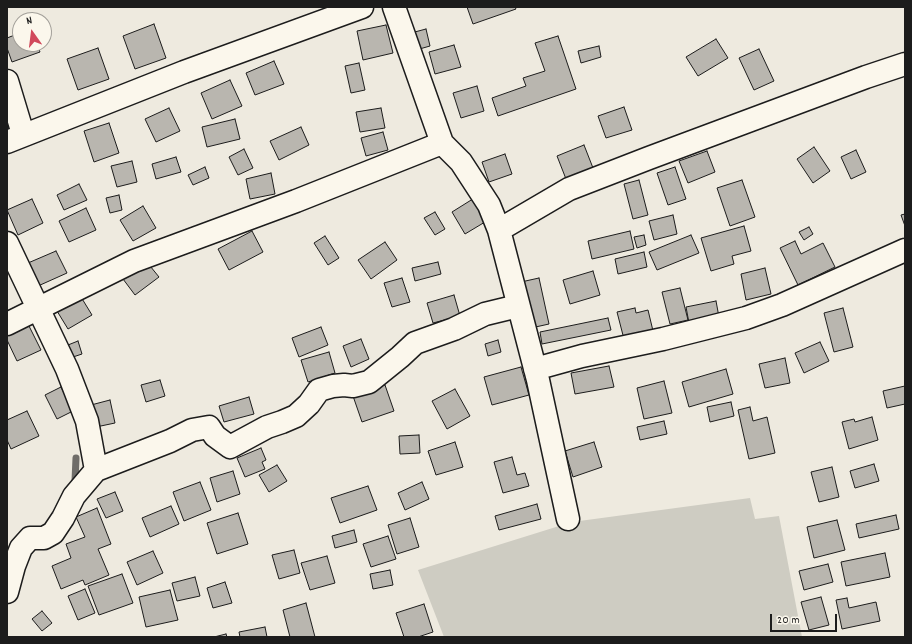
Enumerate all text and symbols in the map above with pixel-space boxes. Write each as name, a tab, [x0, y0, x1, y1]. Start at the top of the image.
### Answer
north arrow	[12, 12, 52, 52]
text: N	[25, 13, 34, 30]
scale bar	[772, 606, 839, 632]
text: 20 m	[777, 612, 800, 629]

